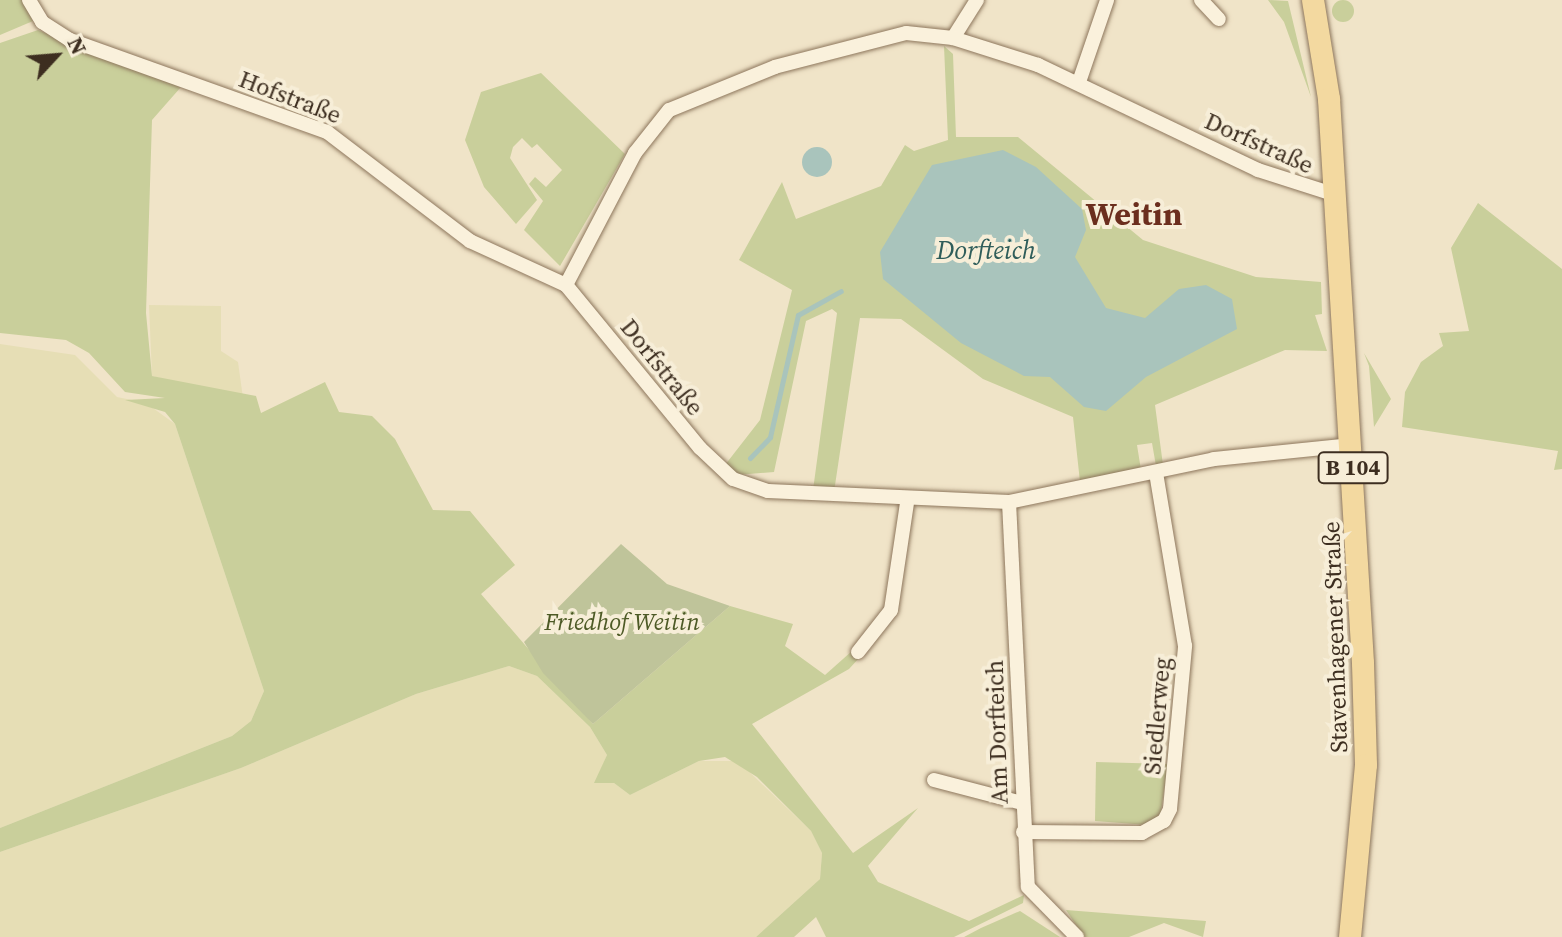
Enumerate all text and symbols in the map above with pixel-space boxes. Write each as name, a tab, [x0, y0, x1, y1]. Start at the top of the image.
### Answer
north arrow	[16, 16, 96, 96]
text: N	[61, 32, 95, 59]
street label: Hofstraße	[235, 64, 345, 130]
street label: Dorfstraße	[1200, 106, 1318, 180]
district label: Weitin	[1086, 195, 1182, 233]
water label: Dorfteich	[936, 235, 1036, 267]
street label: Dorfstraße	[614, 313, 710, 421]
road number: B 104	[1317, 450, 1389, 486]
street label: Stavenhagener Straße	[1317, 521, 1353, 753]
park label: Friedhof Weitin	[544, 608, 700, 636]
street label: Siedlerweg	[1138, 656, 1176, 776]
street label: Am Dorfteich	[980, 659, 1014, 805]

